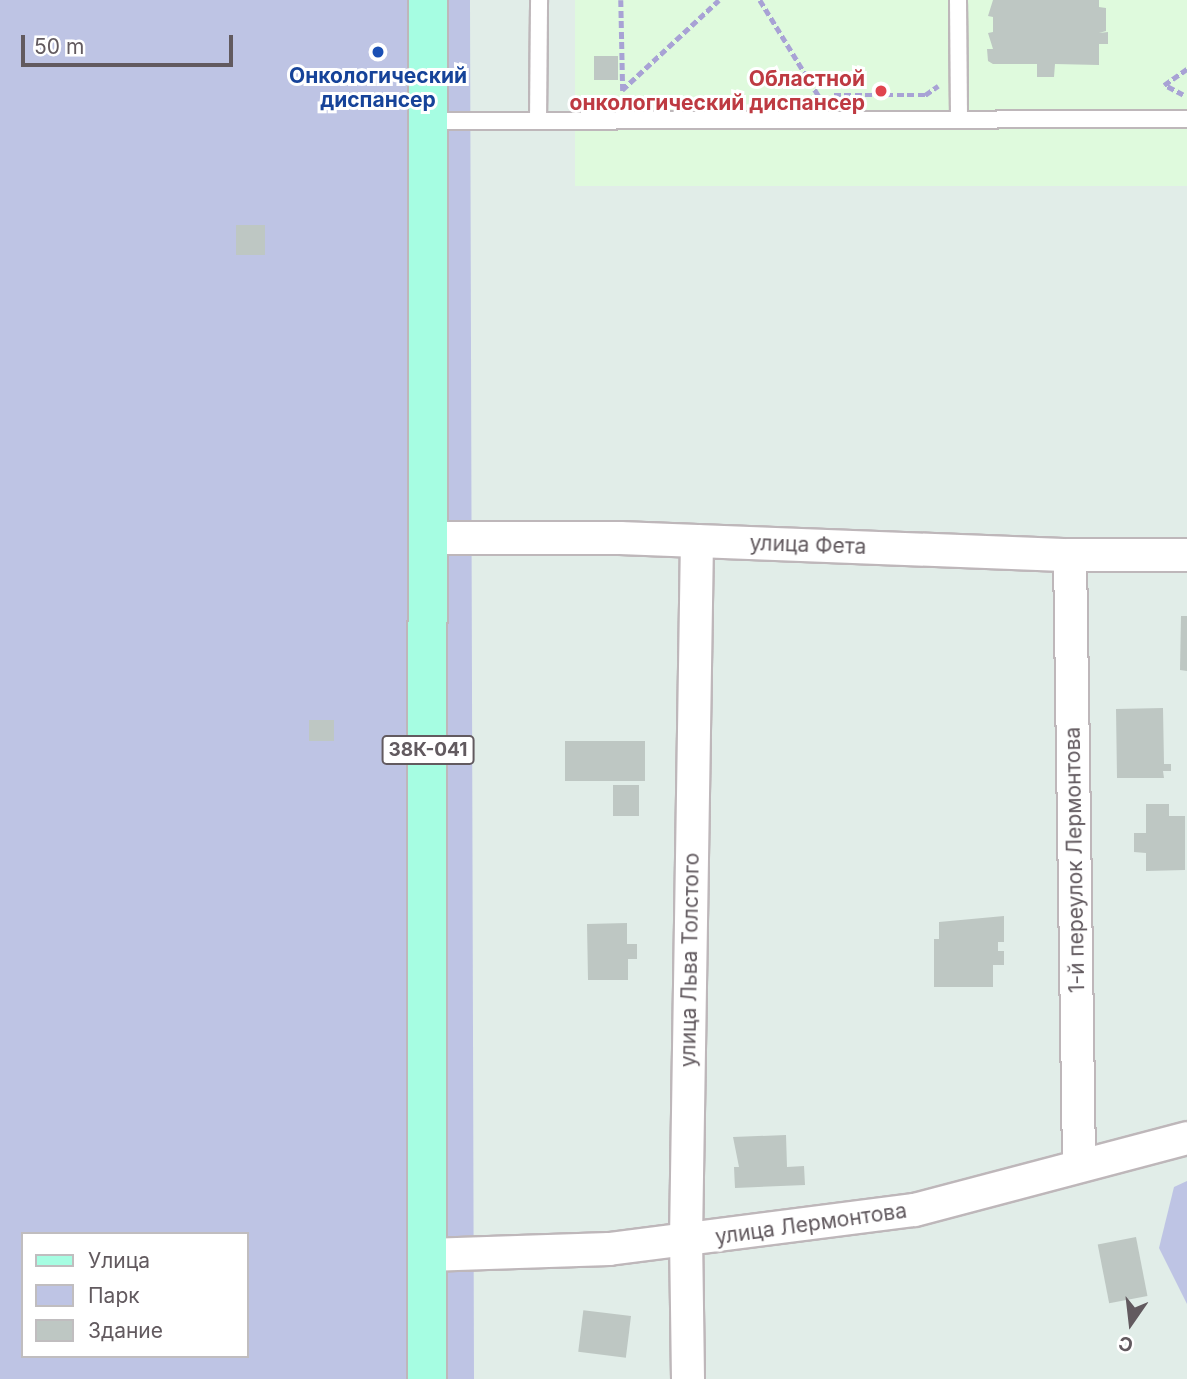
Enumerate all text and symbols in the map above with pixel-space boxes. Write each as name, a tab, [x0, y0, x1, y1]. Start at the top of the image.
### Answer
scale bar	[24, 21, 236, 65]
text: 50 m	[34, 34, 84, 59]
marker: Онкологический диспансер	[370, 44, 386, 60]
place label: Онкологический диспансер	[289, 63, 467, 113]
place label: Областной онкологический диспансер	[570, 66, 865, 116]
marker: Областной онкологический диспансер	[871, 81, 891, 101]
street label: улица Фета	[749, 530, 867, 560]
street label: 1-й переулок Лермонтова	[1060, 727, 1090, 993]
road number: 38К-041	[381, 734, 475, 765]
street label: улица Льва Толстого	[676, 852, 704, 1068]
street label: улица Лермонтова	[714, 1198, 908, 1250]
legend	[21, 1232, 248, 1358]
text: Улица	[88, 1248, 150, 1273]
text: Парк	[88, 1283, 140, 1308]
north arrow	[1096, 1288, 1166, 1358]
text: Здание	[88, 1318, 163, 1343]
text: С	[1116, 1331, 1135, 1357]

